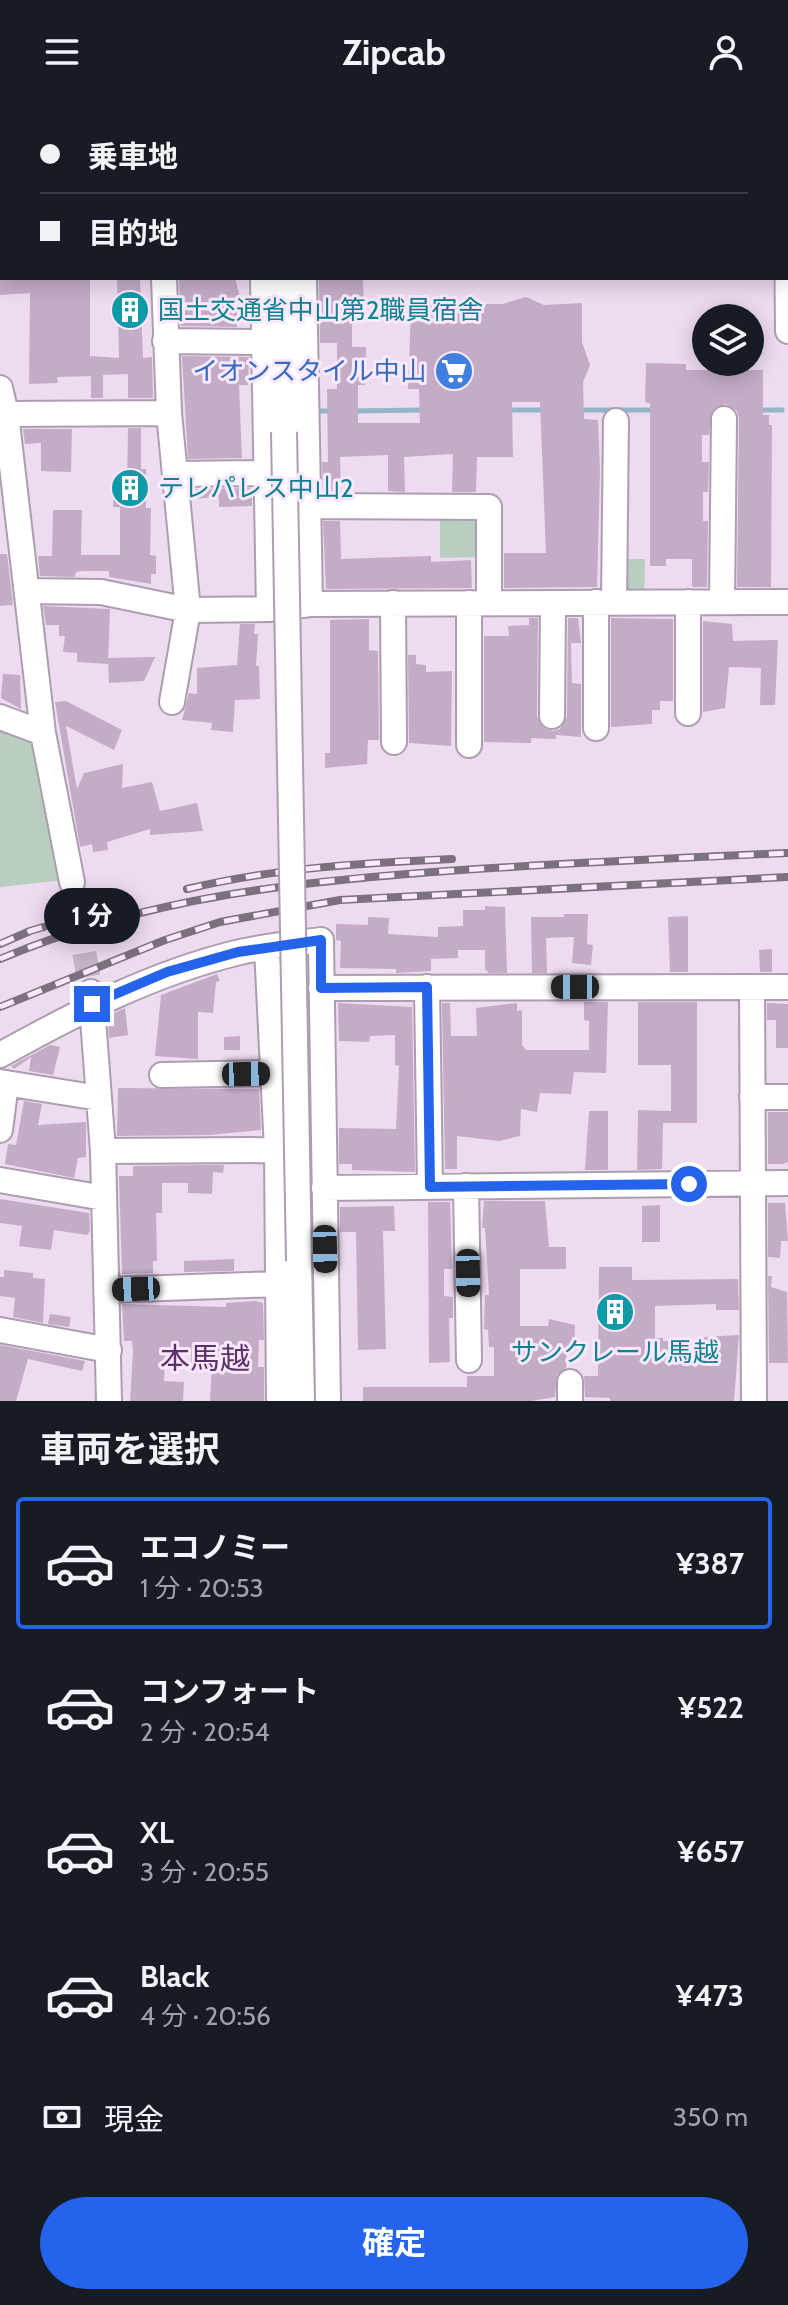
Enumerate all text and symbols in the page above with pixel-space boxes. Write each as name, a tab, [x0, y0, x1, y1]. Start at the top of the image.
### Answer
icon: menu	[40, 30, 84, 74]
text: Zipcab	[342, 30, 446, 74]
icon: person	[704, 30, 748, 74]
text: 乗車地	[88, 138, 178, 175]
text: 目的地	[88, 215, 178, 252]
building icon: 国土交通省中山第2職員宿舎	[109, 289, 151, 331]
place label: 国土交通省中山第2職員宿舎	[158, 294, 484, 326]
map controls	[692, 304, 764, 376]
button: layers	[692, 304, 764, 376]
supermarket icon: イオンスタイル中山	[433, 350, 475, 392]
place label: イオンスタイル中山	[193, 355, 426, 387]
building icon: テレパレス中山2	[109, 467, 151, 509]
place label: テレパレス中山2	[158, 472, 354, 504]
callout: 1 分	[44, 888, 140, 944]
text: 1 分	[71, 900, 113, 932]
car	[551, 975, 599, 999]
route end	[74, 986, 110, 1022]
car	[222, 1062, 270, 1086]
route start	[671, 1166, 707, 1202]
car	[313, 1225, 337, 1273]
car	[456, 1249, 480, 1297]
car	[112, 1276, 160, 1302]
building icon: サンクレール馬越	[594, 1291, 636, 1333]
place label: サンクレール馬越	[511, 1336, 719, 1368]
district label: 本馬越	[160, 1340, 250, 1377]
text: 車両を選択	[40, 1427, 220, 1471]
icon: car	[44, 1527, 116, 1599]
text: エコノミー	[140, 1529, 290, 1566]
text: ¥387	[676, 1545, 744, 1582]
text: 1 分 · 20:53	[140, 1572, 264, 1604]
icon: car	[44, 1671, 116, 1743]
text: コンフォート	[140, 1673, 319, 1710]
text: ¥522	[678, 1689, 744, 1726]
text: 2 分 · 20:54	[140, 1716, 270, 1748]
text: XL	[140, 1814, 174, 1851]
icon: car	[44, 1815, 116, 1887]
text: ¥657	[678, 1833, 744, 1870]
text: 3 分 · 20:55	[140, 1856, 269, 1888]
text: Black	[140, 1958, 210, 1995]
icon: car	[44, 1959, 116, 2031]
text: ¥473	[676, 1977, 744, 2014]
text: 4 分 · 20:56	[140, 2000, 271, 2032]
icon: cash	[40, 2095, 84, 2139]
text: 現金	[104, 2101, 164, 2138]
text: 350 m	[673, 2101, 748, 2133]
button: 確定	[40, 2197, 748, 2289]

